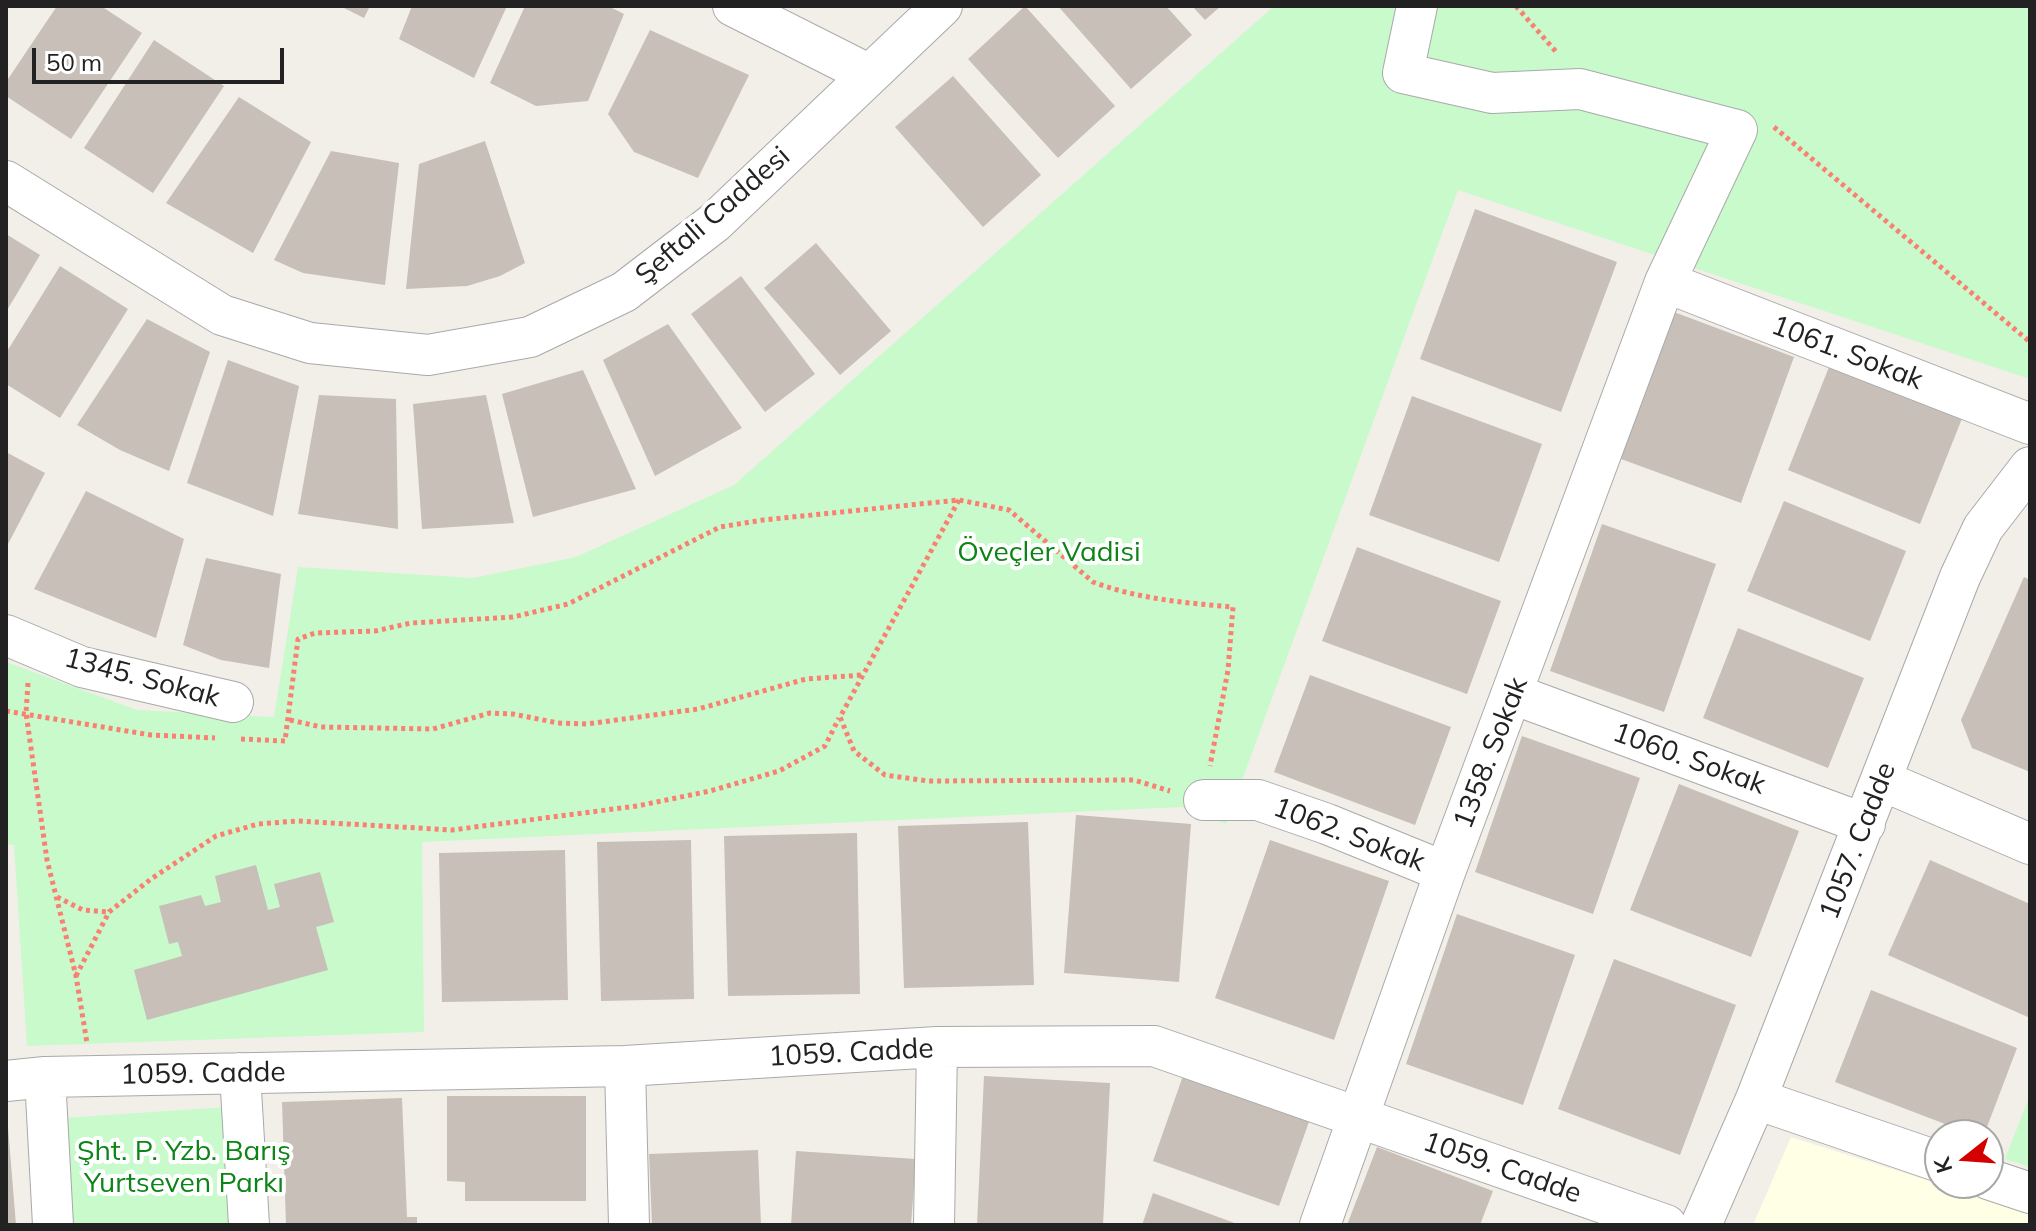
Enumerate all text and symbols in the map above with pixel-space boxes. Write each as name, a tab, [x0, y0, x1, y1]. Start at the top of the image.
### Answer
scale bar	[36, 32, 288, 82]
text: 50 m	[46, 47, 102, 77]
street label: Şeftali Caddesi	[629, 140, 797, 292]
street label: 1061. Sokak	[1766, 309, 1928, 397]
park label: Öveçler Vadisi	[957, 536, 1141, 570]
street label: 1345. Sokak	[60, 641, 224, 715]
street label: 1358. Sokak	[1447, 672, 1535, 834]
street label: 1060. Sokak	[1608, 716, 1770, 802]
street label: 1057. Cadde	[1813, 758, 1903, 924]
street label: 1062. Sokak	[1268, 791, 1430, 879]
street label: 1059. Cadde	[768, 1032, 934, 1074]
street label: 1059. Cadde	[120, 1056, 286, 1092]
north arrow	[1924, 1119, 2004, 1199]
street label: 1059. Cadde	[1418, 1125, 1586, 1211]
park label: Şht. P. Yzb. Barış Yurtseven Parkı	[77, 1135, 291, 1201]
text: K	[1927, 1154, 1958, 1177]

